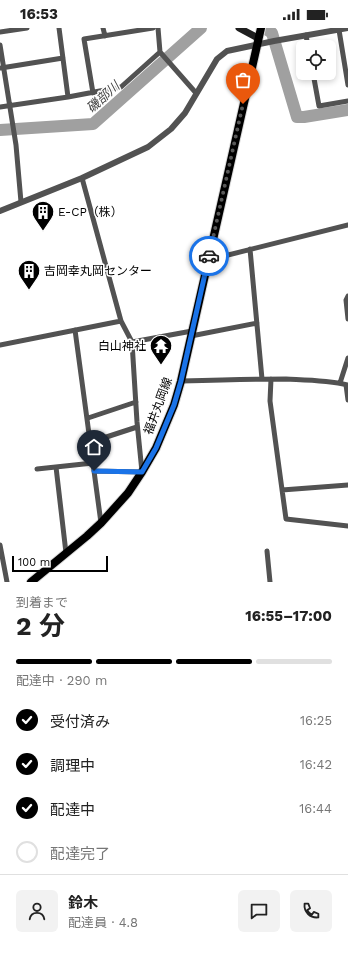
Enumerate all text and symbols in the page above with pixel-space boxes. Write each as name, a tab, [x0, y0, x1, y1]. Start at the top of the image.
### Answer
text: 16:53	[20, 5, 58, 23]
map controls	[296, 40, 336, 80]
button: locate	[296, 40, 336, 80]
pin	[226, 63, 260, 104]
icon: bag	[232, 69, 254, 91]
water label: 磯部川	[83, 77, 124, 116]
building icon: E-CP（株）	[30, 199, 56, 232]
place label: E-CP（株）	[58, 205, 123, 219]
courier	[189, 236, 229, 276]
icon: car	[198, 245, 220, 267]
building icon: 吉岡幸丸岡センター	[16, 258, 42, 291]
place label: 吉岡幸丸岡センター	[44, 264, 152, 278]
temple icon: 白山神社	[148, 333, 174, 366]
place label: 白山神社	[98, 339, 146, 353]
street label: 福井丸岡線	[141, 375, 175, 437]
pin	[77, 430, 111, 471]
icon: home	[83, 436, 105, 458]
scale bar	[12, 554, 108, 573]
text: 100 m	[18, 556, 50, 569]
text: 到着まで	[16, 595, 68, 610]
text: 16:55–17:00	[245, 607, 332, 625]
text: 2 分	[16, 611, 65, 641]
text: 配達中 · 290 m	[16, 673, 107, 688]
icon: check	[16, 709, 38, 731]
text: 受付済み	[50, 713, 110, 731]
text: 16:25	[300, 713, 332, 728]
icon: check	[16, 753, 38, 775]
text: 調理中	[50, 757, 95, 775]
text: 16:42	[300, 757, 332, 772]
icon: check	[16, 797, 38, 819]
text: 配達中	[50, 801, 95, 819]
text: 16:44	[299, 801, 332, 816]
text: 配達完了	[50, 845, 110, 863]
button: person	[16, 890, 58, 932]
button: chat	[238, 890, 280, 932]
button: phone	[290, 890, 332, 932]
text: 鈴木	[68, 894, 98, 912]
text: 配達員 · 4.8	[68, 915, 138, 930]

